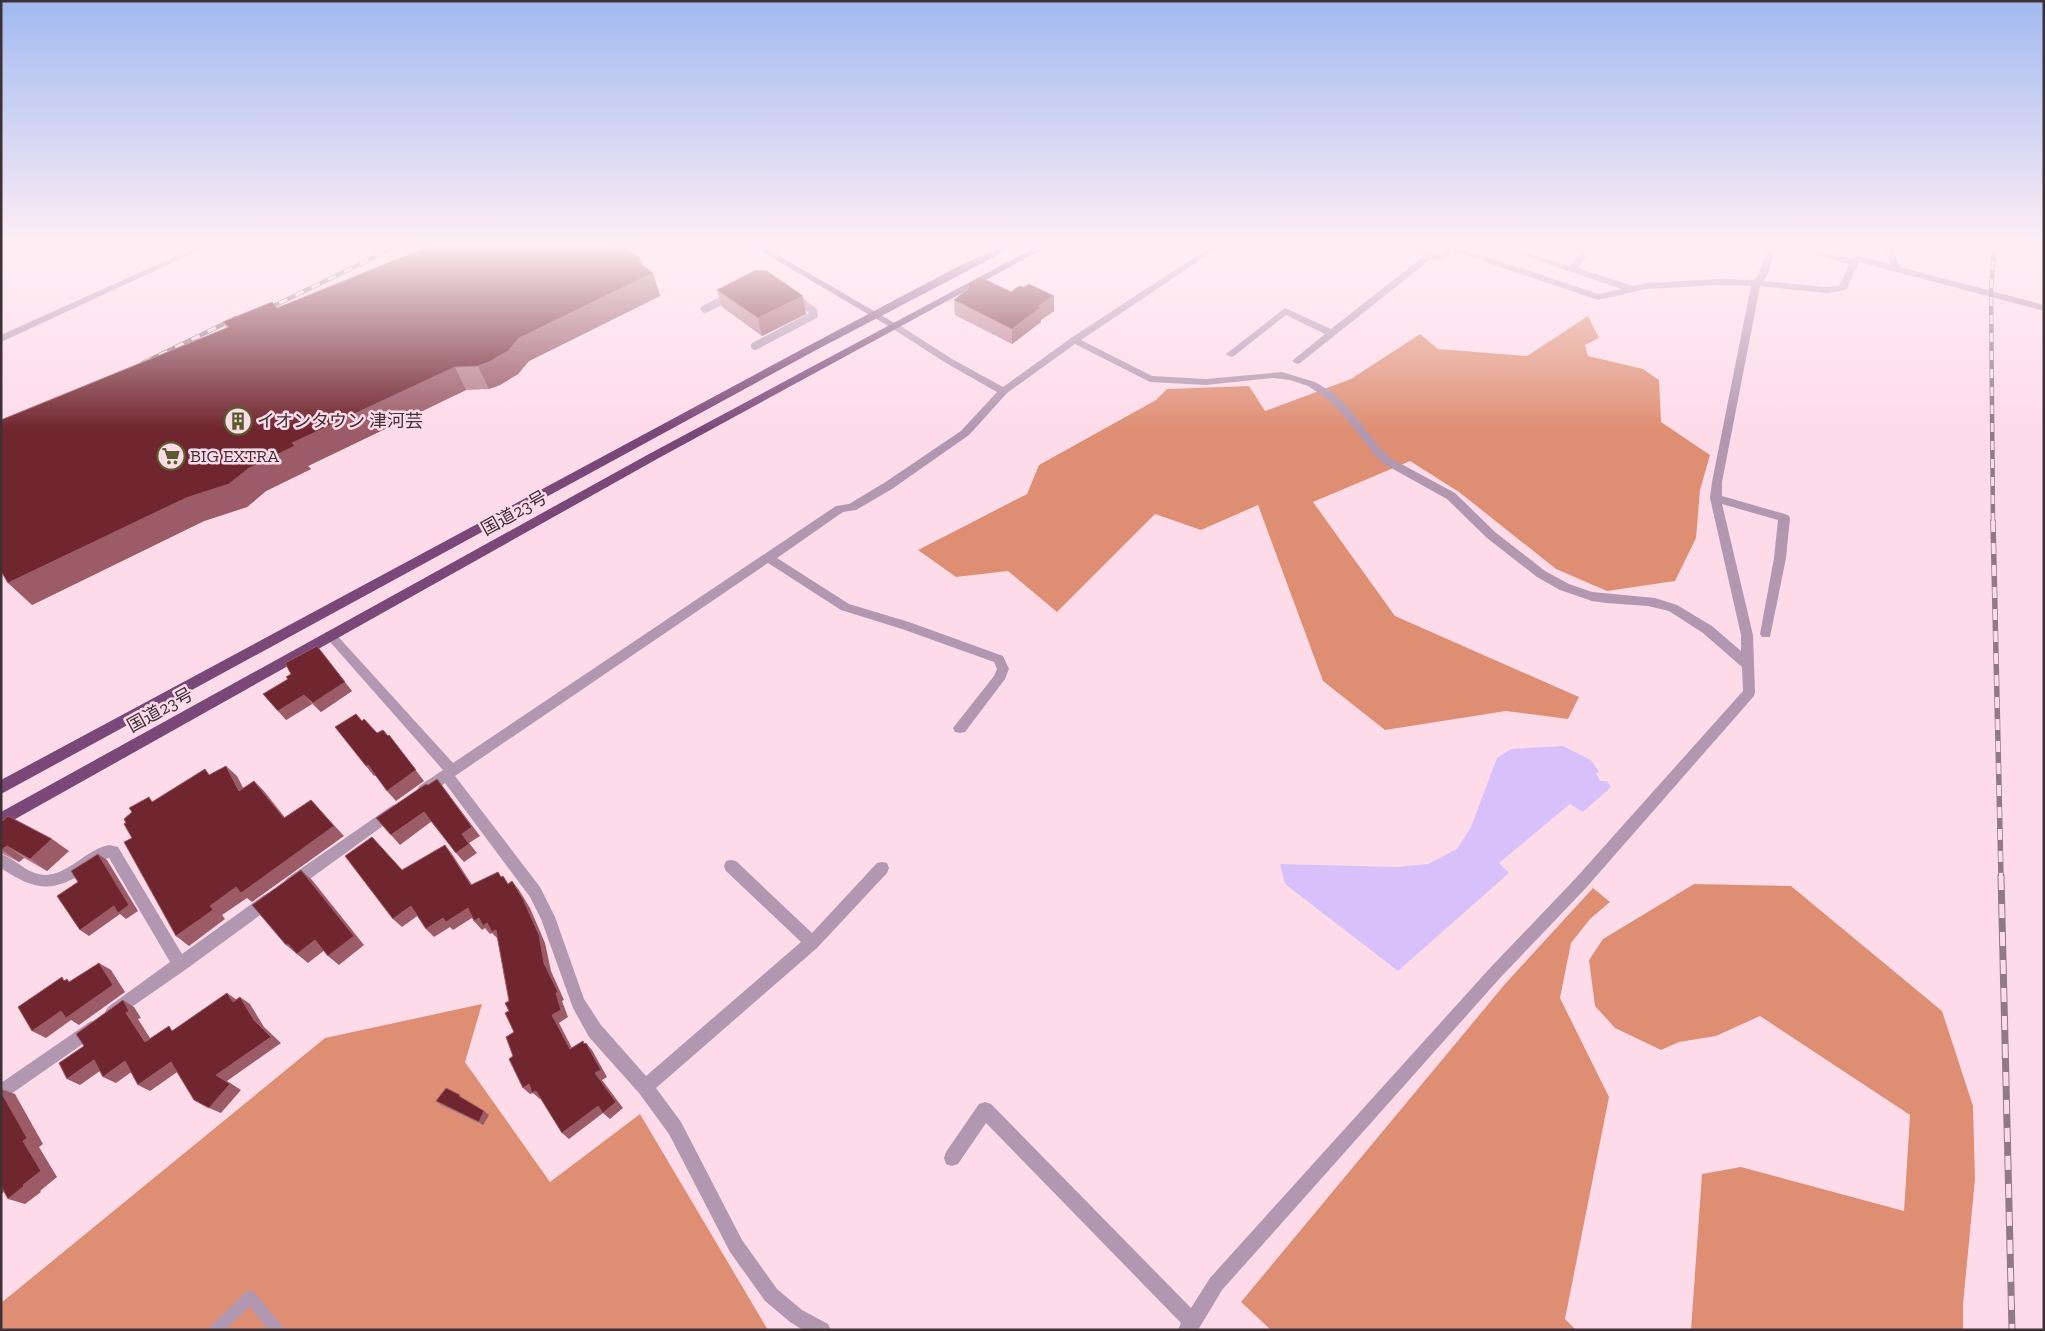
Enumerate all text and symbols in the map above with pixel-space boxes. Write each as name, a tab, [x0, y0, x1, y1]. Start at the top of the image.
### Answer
building icon: イオンタウン 津河芸	[223, 406, 253, 436]
place label: イオンタウン 津河芸	[257, 410, 423, 432]
supermarket icon: BIG EXTRA	[156, 441, 186, 471]
place label: BIG EXTRA	[190, 445, 279, 467]
street label: 国道23号	[477, 486, 551, 540]
street label: 国道23号	[123, 683, 197, 737]

